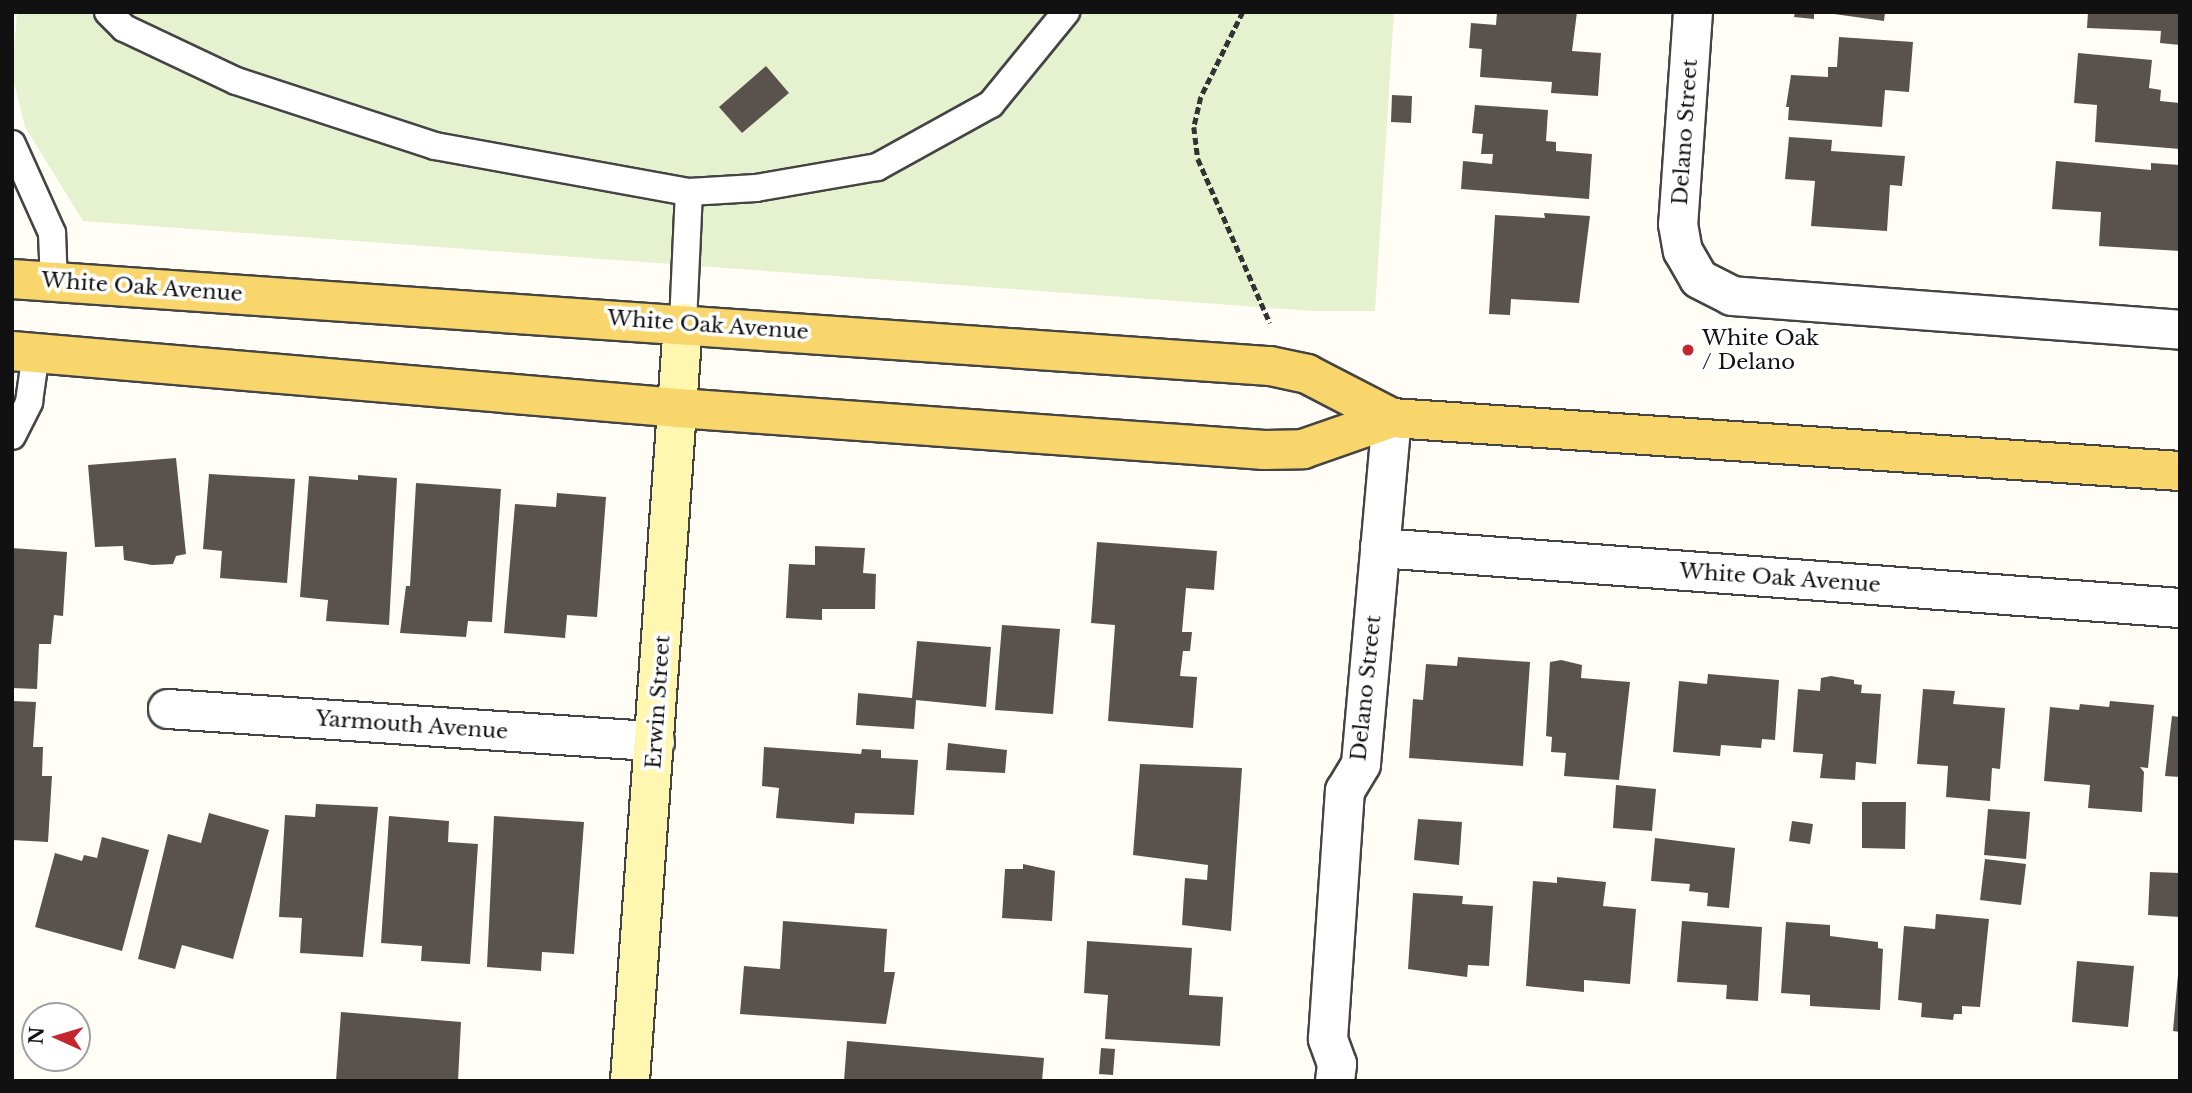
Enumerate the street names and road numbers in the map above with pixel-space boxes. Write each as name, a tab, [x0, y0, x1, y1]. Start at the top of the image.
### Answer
street label: Delano Street	[1667, 58, 1703, 206]
street label: White Oak Avenue	[40, 267, 244, 307]
street label: White Oak Avenue	[606, 305, 810, 345]
street label: White Oak Avenue	[1678, 558, 1882, 598]
street label: Delano Street	[1346, 614, 1386, 762]
street label: Erwin Street	[641, 634, 675, 770]
street label: Yarmouth Avenue	[314, 706, 510, 744]

